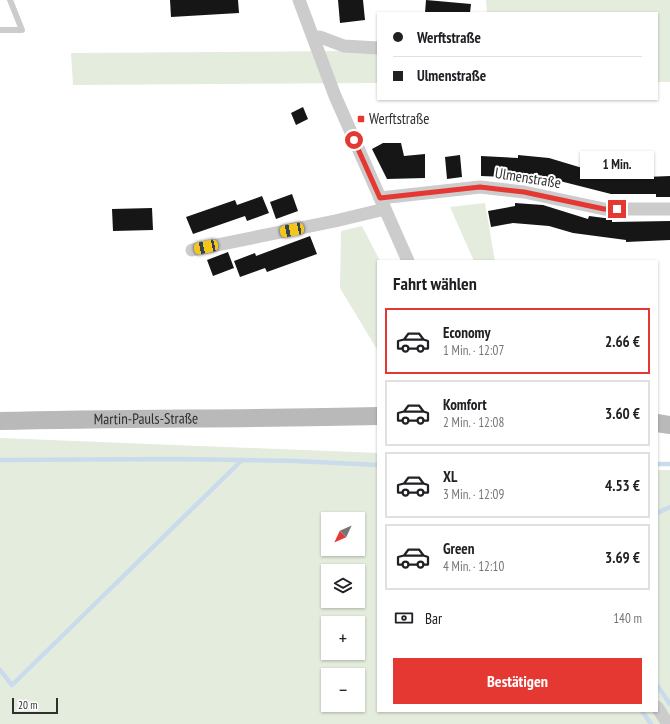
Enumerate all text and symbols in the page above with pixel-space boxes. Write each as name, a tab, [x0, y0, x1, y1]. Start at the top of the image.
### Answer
text: Werftstraße	[417, 28, 481, 47]
text: Ulmenstraße	[417, 66, 486, 85]
place label: Werftstraße	[369, 109, 429, 128]
marker: Werftstraße	[356, 114, 366, 124]
route start	[345, 131, 363, 149]
callout: 1 Min.	[580, 151, 654, 179]
text: 1 Min.	[602, 156, 632, 173]
street label: Ulmenstraße	[494, 163, 562, 192]
route end	[608, 200, 626, 218]
car	[279, 222, 305, 238]
car	[193, 239, 219, 255]
text: Fahrt wählen	[393, 272, 477, 295]
icon: car	[395, 323, 431, 359]
text: Economy	[443, 323, 491, 342]
text: 2.66 €	[605, 332, 640, 351]
text: 1 Min. · 12:07	[443, 342, 504, 359]
icon: car	[395, 395, 431, 431]
text: Komfort	[443, 395, 487, 414]
text: 3.60 €	[605, 404, 640, 423]
street label: Martin-Pauls-Straße	[94, 408, 198, 428]
text: 2 Min. · 12:08	[443, 414, 504, 431]
icon: car	[395, 467, 431, 503]
text: XL	[443, 467, 457, 486]
text: 4.53 €	[605, 476, 640, 495]
text: 3 Min. · 12:09	[443, 486, 504, 503]
north arrow	[321, 512, 365, 556]
map controls	[321, 512, 365, 712]
icon: car	[395, 539, 431, 575]
text: Green	[443, 539, 475, 558]
text: 3.69 €	[605, 548, 640, 567]
text: 4 Min. · 12:10	[443, 558, 504, 575]
button: layers	[321, 564, 365, 608]
icon: cash	[393, 607, 415, 629]
text: Bar	[425, 609, 442, 628]
text: 140 m	[613, 610, 642, 627]
button: +	[321, 616, 365, 660]
button: Bestätigen	[393, 658, 642, 704]
button: −	[321, 668, 365, 712]
scale bar	[12, 696, 58, 715]
text: 20 m	[18, 698, 37, 712]

